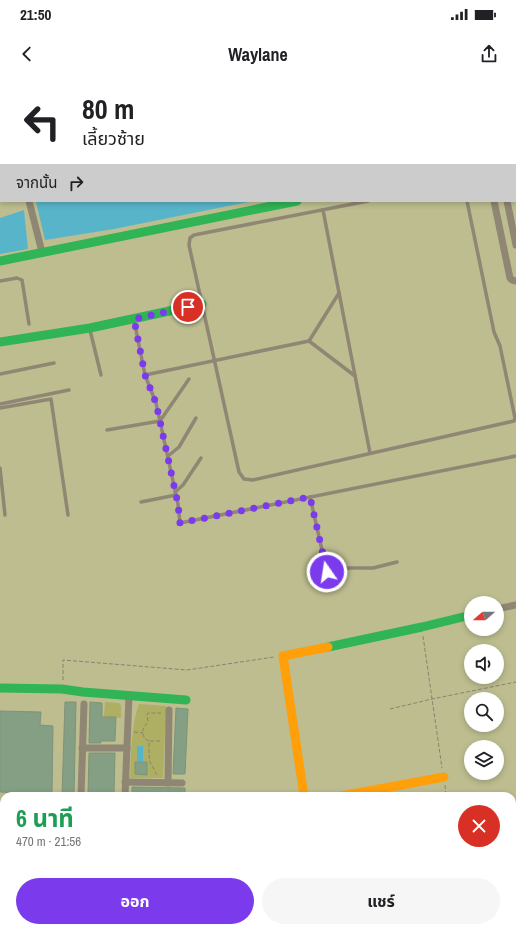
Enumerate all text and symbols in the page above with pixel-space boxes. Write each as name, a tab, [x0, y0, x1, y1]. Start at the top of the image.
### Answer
text: 21:50	[20, 4, 51, 25]
text: Waylane	[228, 42, 288, 67]
icon: back	[16, 43, 38, 65]
icon: share	[478, 43, 500, 65]
text: 80 m	[82, 90, 134, 128]
icon: left	[16, 96, 68, 148]
text: เลี้ยวซ้าย	[82, 126, 145, 151]
text: จากนั้น	[16, 172, 57, 193]
icon: right	[65, 172, 87, 194]
pin	[171, 290, 205, 324]
icon: arrive	[177, 296, 199, 318]
position arrow	[306, 551, 348, 593]
north arrow	[464, 596, 504, 636]
map controls	[464, 596, 504, 780]
button: sound	[464, 644, 504, 684]
button: search	[464, 692, 504, 732]
button: layers	[464, 740, 504, 780]
text: 6 นาที	[16, 802, 74, 834]
button: close	[458, 805, 500, 847]
text: 470 m · 21:56	[16, 833, 81, 850]
button: ออก	[16, 878, 254, 924]
button: แชร์	[262, 878, 500, 924]

